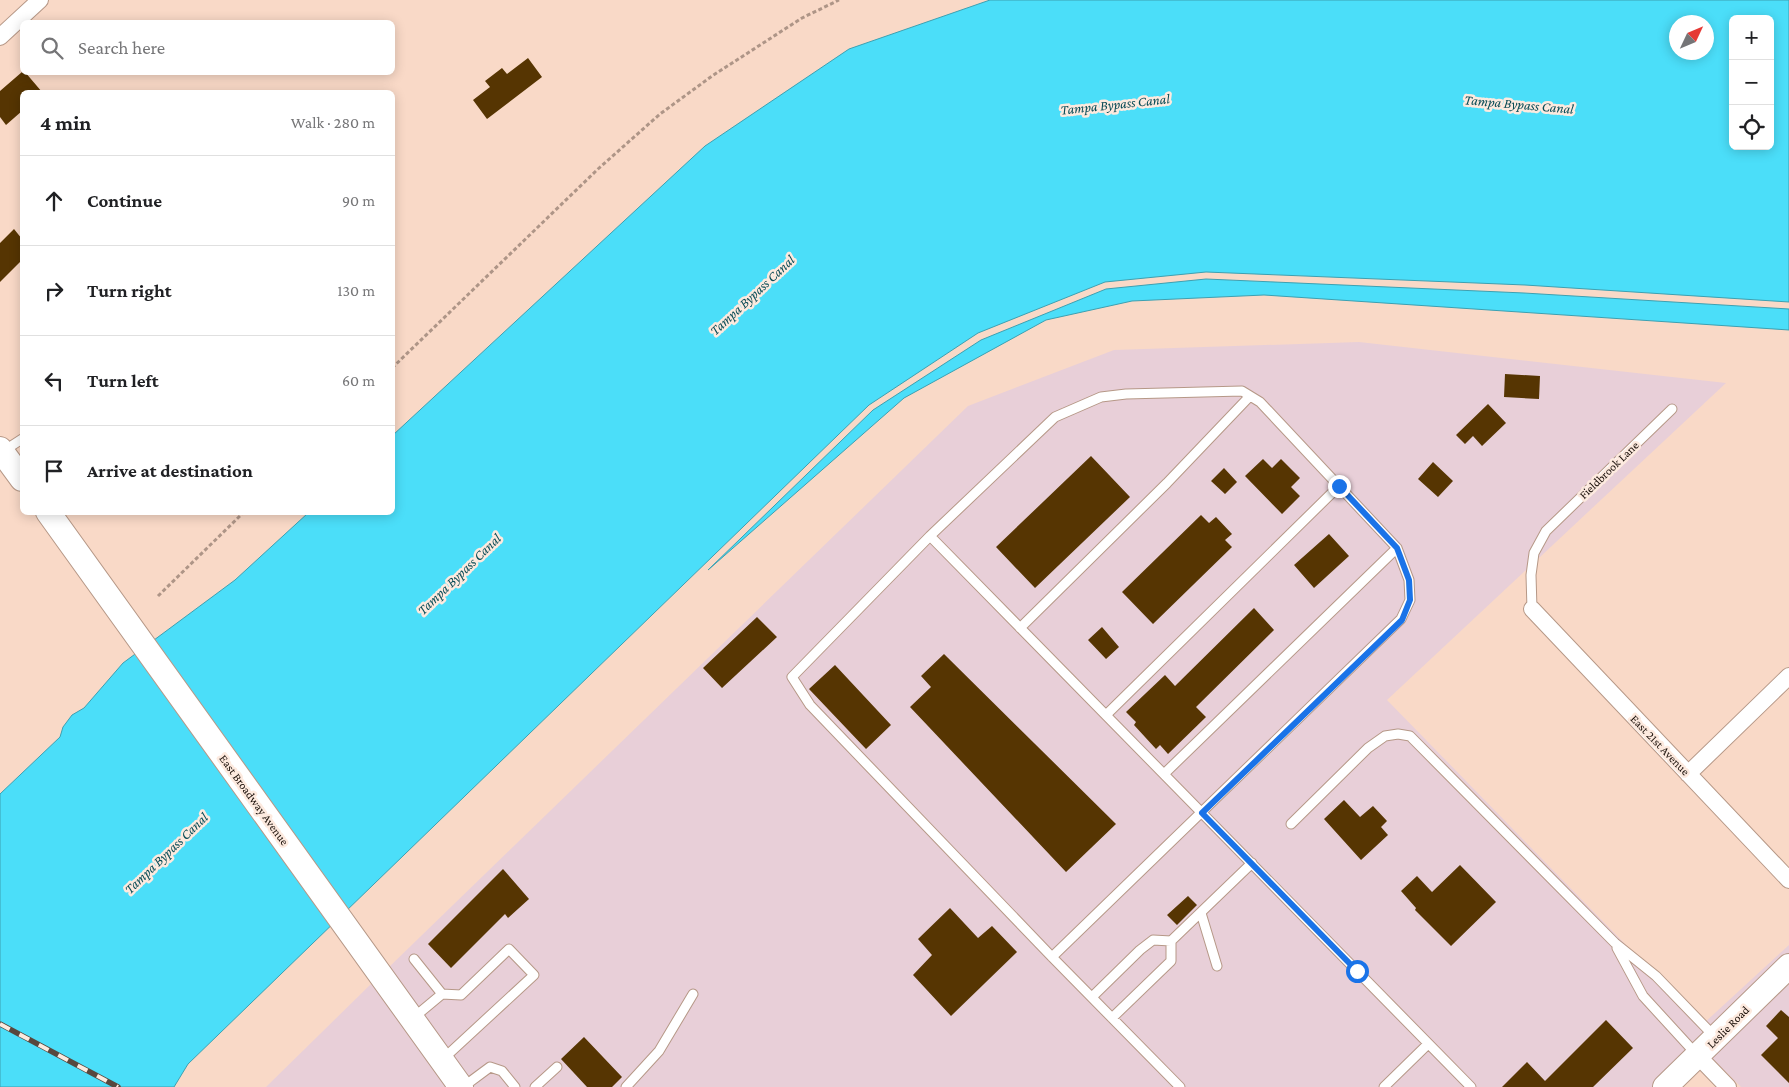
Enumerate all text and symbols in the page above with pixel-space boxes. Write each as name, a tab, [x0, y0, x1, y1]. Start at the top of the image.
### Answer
north arrow	[1669, 15, 1714, 60]
map controls	[1729, 15, 1774, 150]
button: +	[1729, 15, 1774, 60]
search box	[20, 20, 395, 75]
icon: search	[38, 34, 66, 62]
text: Search here	[78, 37, 165, 58]
button: −	[1729, 60, 1774, 105]
water label: Tampa Bypass Canal	[1060, 90, 1171, 118]
water label: Tampa Bypass Canal	[1464, 91, 1575, 117]
button: locate	[1729, 105, 1774, 150]
text: 4 min	[40, 111, 91, 135]
text: Walk · 280 m	[291, 114, 375, 131]
icon: ahead	[40, 187, 68, 215]
text: Continue	[87, 190, 162, 211]
text: 90 m	[342, 192, 375, 209]
water label: Tampa Bypass Canal	[706, 251, 798, 338]
icon: right	[40, 277, 68, 305]
text: Turn right	[87, 280, 172, 301]
text: 130 m	[337, 282, 375, 299]
icon: left	[40, 367, 68, 395]
text: Turn left	[87, 370, 159, 391]
text: 60 m	[342, 372, 375, 389]
street label: Fieldbrook Lane	[1576, 438, 1642, 502]
icon: arrive	[40, 457, 68, 485]
text: Arrive at destination	[87, 460, 253, 481]
route end	[1328, 475, 1351, 498]
water label: Tampa Bypass Canal	[414, 530, 504, 618]
street label: East 21st Avenue	[1628, 712, 1692, 778]
street label: East Broadway Avenue	[216, 752, 292, 848]
water label: Tampa Bypass Canal	[121, 809, 211, 897]
route start	[1346, 960, 1369, 983]
street label: Leslie Road	[1704, 1002, 1753, 1051]

